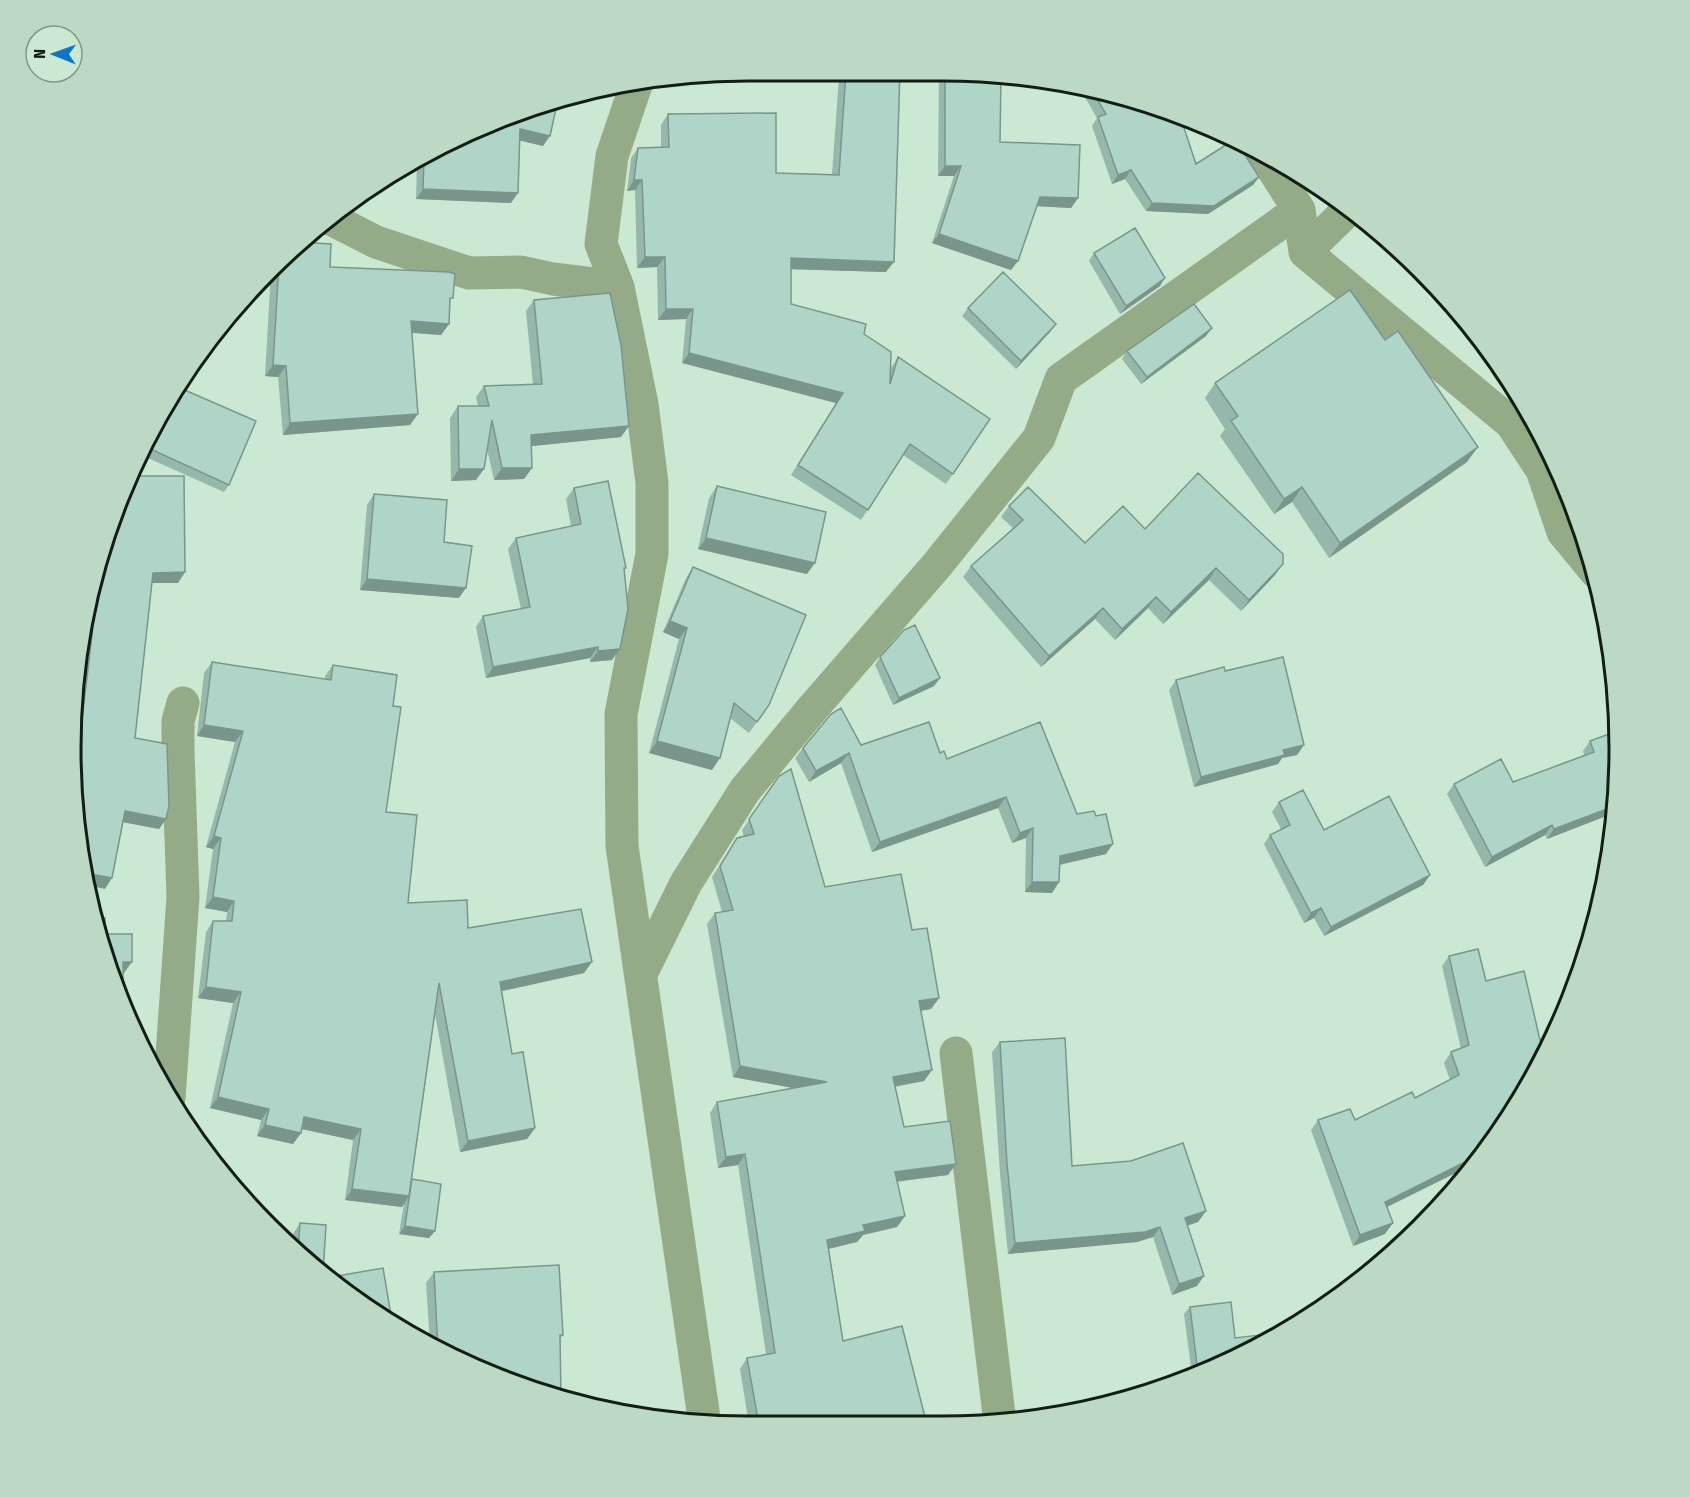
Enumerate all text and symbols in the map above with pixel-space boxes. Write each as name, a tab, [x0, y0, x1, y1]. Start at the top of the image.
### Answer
north arrow	[24, 24, 84, 84]
text: N	[30, 49, 49, 59]

